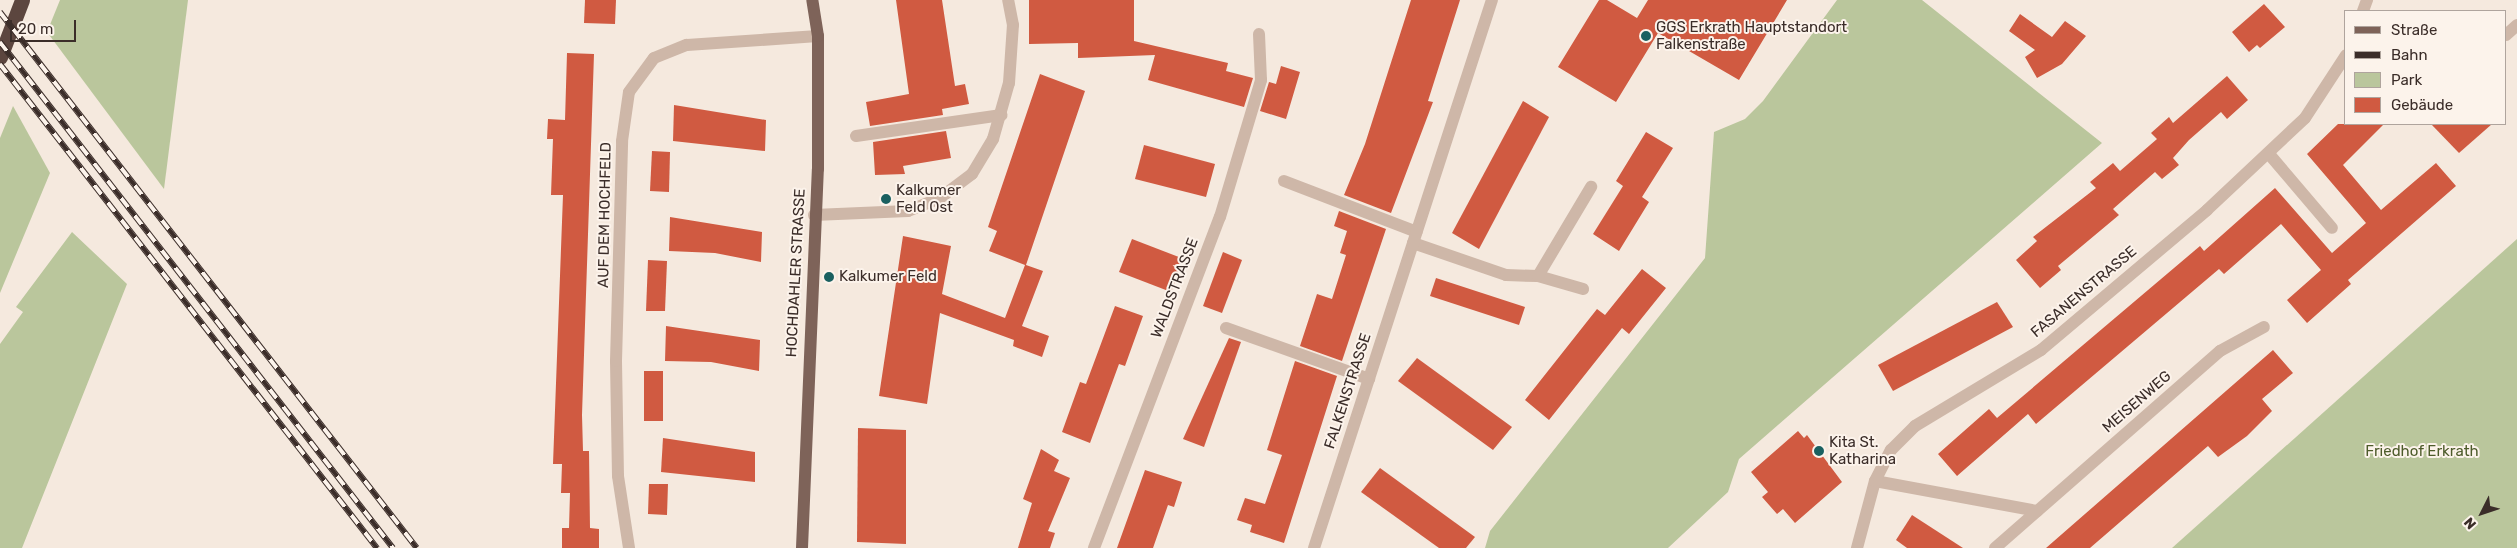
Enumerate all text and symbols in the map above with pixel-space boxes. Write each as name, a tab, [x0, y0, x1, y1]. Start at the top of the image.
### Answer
scale bar	[12, 10, 79, 42]
legend	[2344, 10, 2507, 125]
place label: GGS Erkrath Hauptstandort Falkenstraße	[1656, 18, 1847, 53]
text: 20 m	[18, 20, 53, 38]
text: Straße	[2391, 21, 2437, 39]
marker: GGS Erkrath Hauptstandort Falkenstraße	[1640, 30, 1652, 42]
text: Bahn	[2391, 46, 2428, 64]
text: Park	[2391, 71, 2422, 89]
text: Gebäude	[2391, 96, 2453, 114]
street label: AUF DEM HOCHFELD	[595, 142, 615, 288]
place label: Kalkumer Feld Ost	[896, 181, 961, 216]
street label: HOCHDAHLER STRASSE	[783, 188, 809, 358]
marker: Kalkumer Feld Ost	[880, 193, 892, 205]
street label: WALDSTRASSE	[1148, 235, 1202, 341]
street label: FASANENSTRASSE	[2027, 243, 2141, 341]
place label: Kalkumer Feld	[839, 268, 937, 286]
marker: Kalkumer Feld	[823, 271, 835, 283]
street label: FALKENSTRASSE	[1321, 331, 1375, 451]
street label: MEISENWEG	[2099, 367, 2175, 437]
place label: Kita St. Katharina	[1829, 433, 1896, 468]
park label: Friedhof Erkrath	[2365, 443, 2479, 461]
marker: Kita St. Katharina	[1813, 445, 1825, 457]
north arrow	[2457, 488, 2507, 538]
text: N	[2461, 514, 2480, 533]

